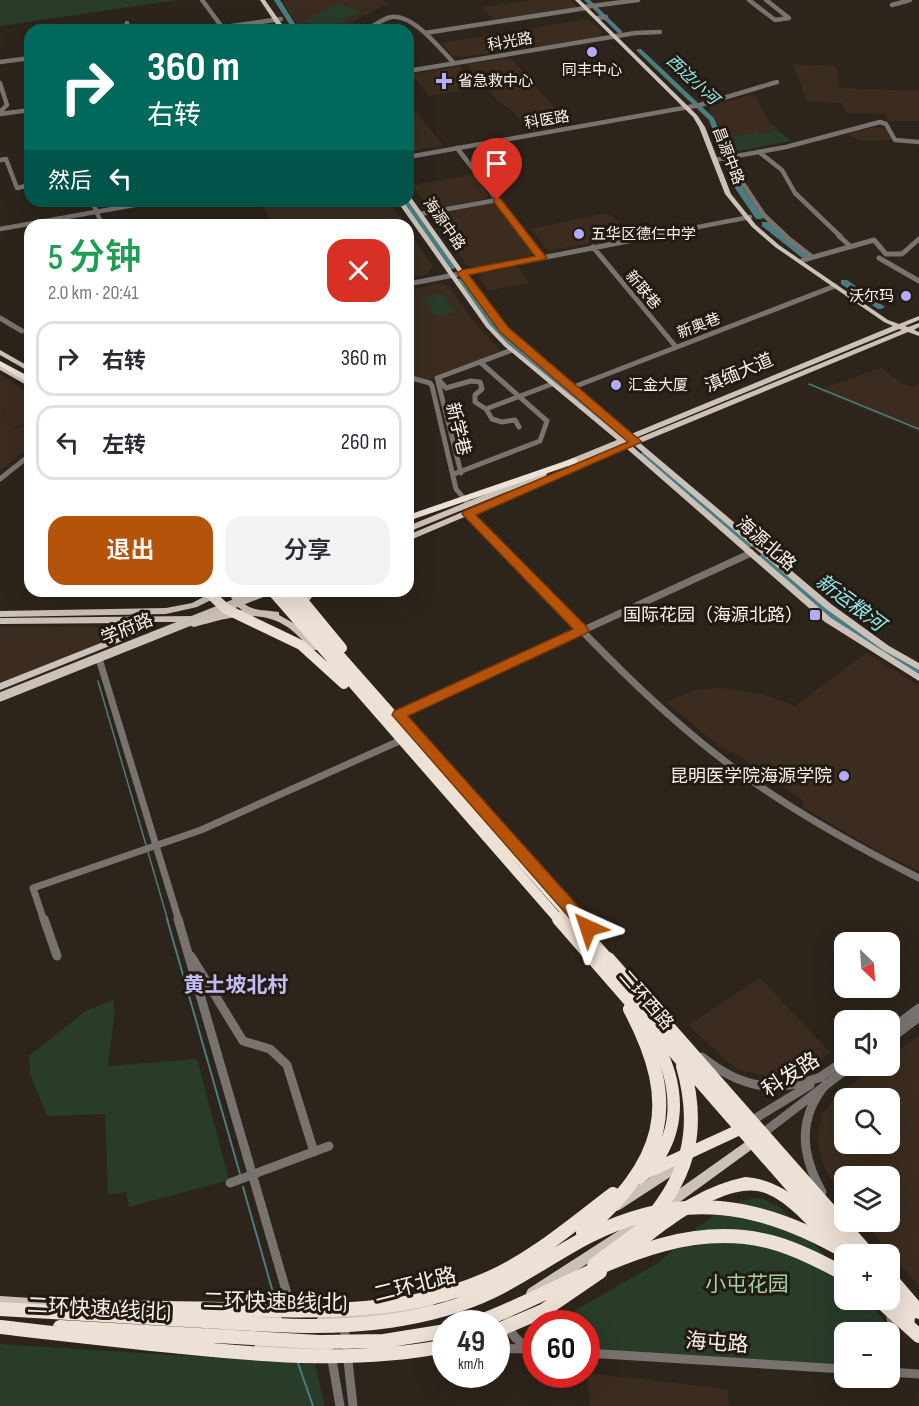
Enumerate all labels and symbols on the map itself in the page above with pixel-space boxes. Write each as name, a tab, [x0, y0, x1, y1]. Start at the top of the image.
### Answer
street label: 科光路	[486, 29, 534, 55]
marker: 同丰中心	[585, 45, 599, 59]
water label: 西边小河	[662, 51, 724, 111]
place label: 同丰中心	[562, 61, 622, 80]
marker: 省急救中心	[435, 72, 453, 90]
place label: 省急救中心	[458, 72, 533, 91]
street label: 科医路	[523, 107, 571, 133]
street label: 昌源中路	[708, 125, 748, 187]
pin	[471, 138, 522, 200]
street label: 海源中路	[419, 194, 469, 254]
place label: 五华区德仁中学	[591, 225, 696, 244]
marker: 五华区德仁中学	[572, 227, 586, 241]
street label: 新联巷	[621, 267, 665, 313]
place label: 沃尔玛	[849, 287, 894, 306]
marker: 沃尔玛	[899, 289, 913, 303]
street label: 新奥巷	[675, 309, 723, 343]
street label: 滇缅大道	[702, 349, 776, 397]
place label: 汇金大厦	[628, 376, 688, 395]
marker: 汇金大厦	[609, 378, 623, 392]
street label: 新学巷	[441, 400, 475, 458]
street label: 海源北路	[732, 512, 800, 576]
water label: 新运粮河	[811, 569, 892, 639]
place label: 国际花园（海源北路）	[623, 605, 803, 626]
marker: 国际花园（海源北路）	[808, 608, 822, 622]
street label: 学府路	[98, 609, 156, 649]
place label: 昆明医学院海源学院	[670, 766, 832, 787]
marker: 昆明医学院海源学院	[837, 769, 851, 783]
position arrow	[556, 896, 620, 960]
north arrow	[834, 932, 900, 998]
street label: 二环西路	[614, 966, 678, 1034]
district label: 黄土坡北村	[184, 973, 289, 998]
street label: 科发路	[758, 1047, 824, 1103]
street label: 二环北路	[371, 1263, 459, 1307]
park label: 小屯花园	[705, 1272, 789, 1297]
street label: 二环快速B线(北)	[203, 1288, 347, 1316]
street label: 二环快速A线(北)	[26, 1293, 172, 1325]
speed limit sign: 60	[522, 1310, 600, 1388]
street label: 海屯路	[685, 1328, 749, 1358]

